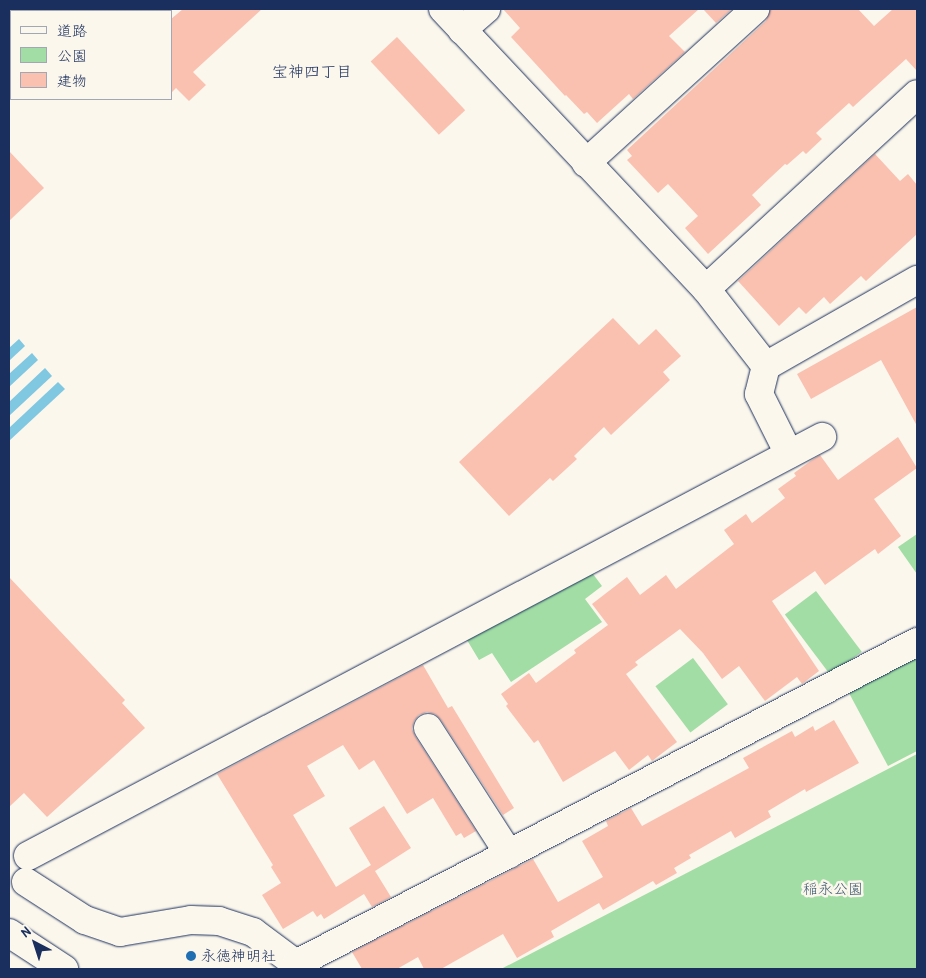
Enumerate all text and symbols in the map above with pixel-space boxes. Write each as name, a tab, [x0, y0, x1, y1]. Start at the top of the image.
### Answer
legend	[10, 10, 172, 100]
text: 道路	[57, 20, 87, 41]
text: 公園	[57, 45, 87, 66]
district label: 宝神四丁目	[272, 61, 352, 81]
text: 建物	[57, 70, 87, 91]
park label: 稲永公園	[803, 880, 863, 898]
north arrow	[10, 918, 60, 968]
text: N	[16, 921, 34, 941]
place label: 永徳神明社	[201, 947, 276, 965]
marker: 永徳神明社	[185, 950, 197, 962]

